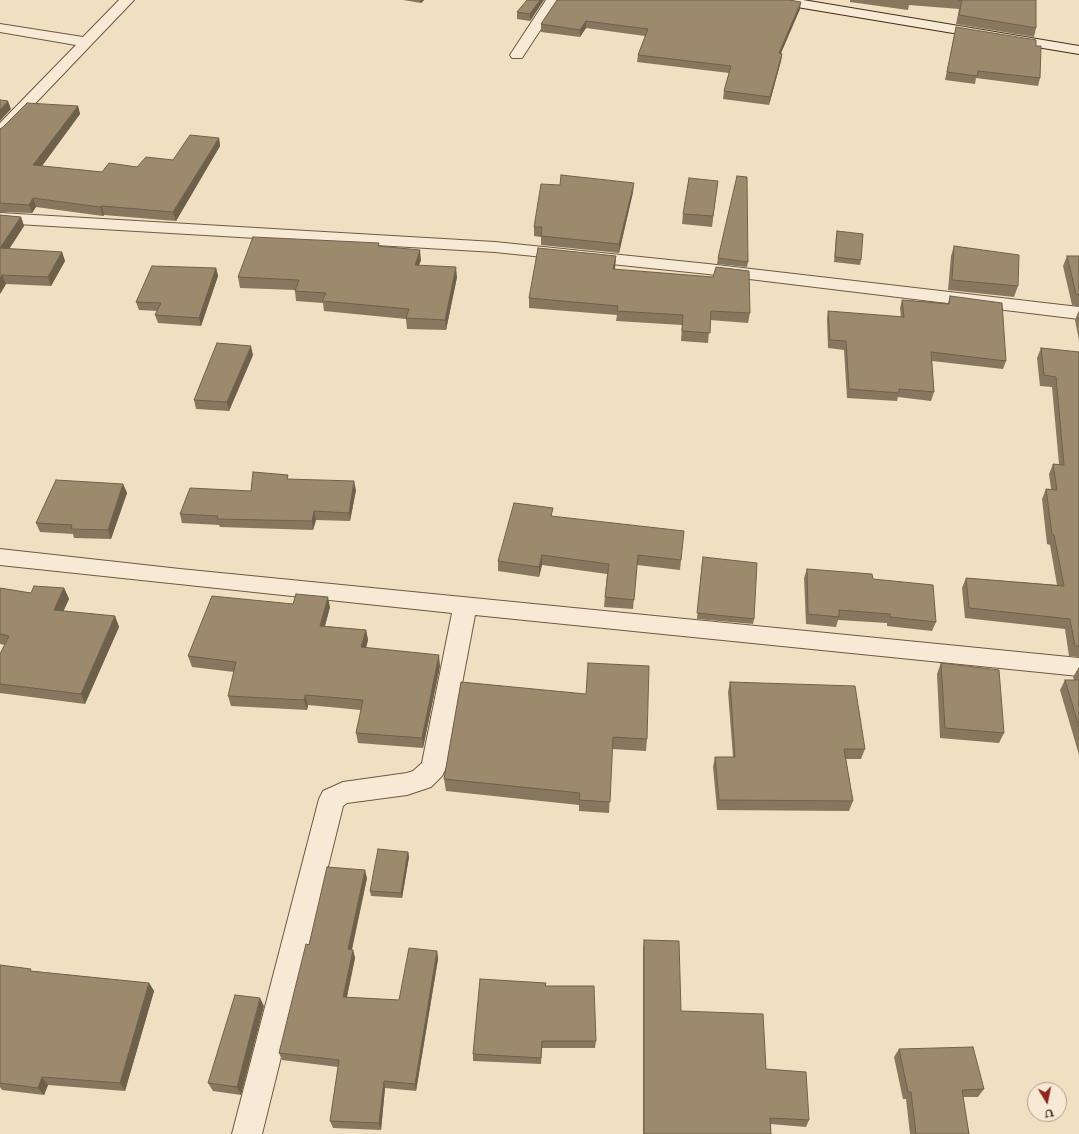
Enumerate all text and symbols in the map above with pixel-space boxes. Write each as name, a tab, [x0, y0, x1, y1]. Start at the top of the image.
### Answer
north arrow	[1027, 1082, 1067, 1122]
text: U	[1043, 1105, 1055, 1121]

